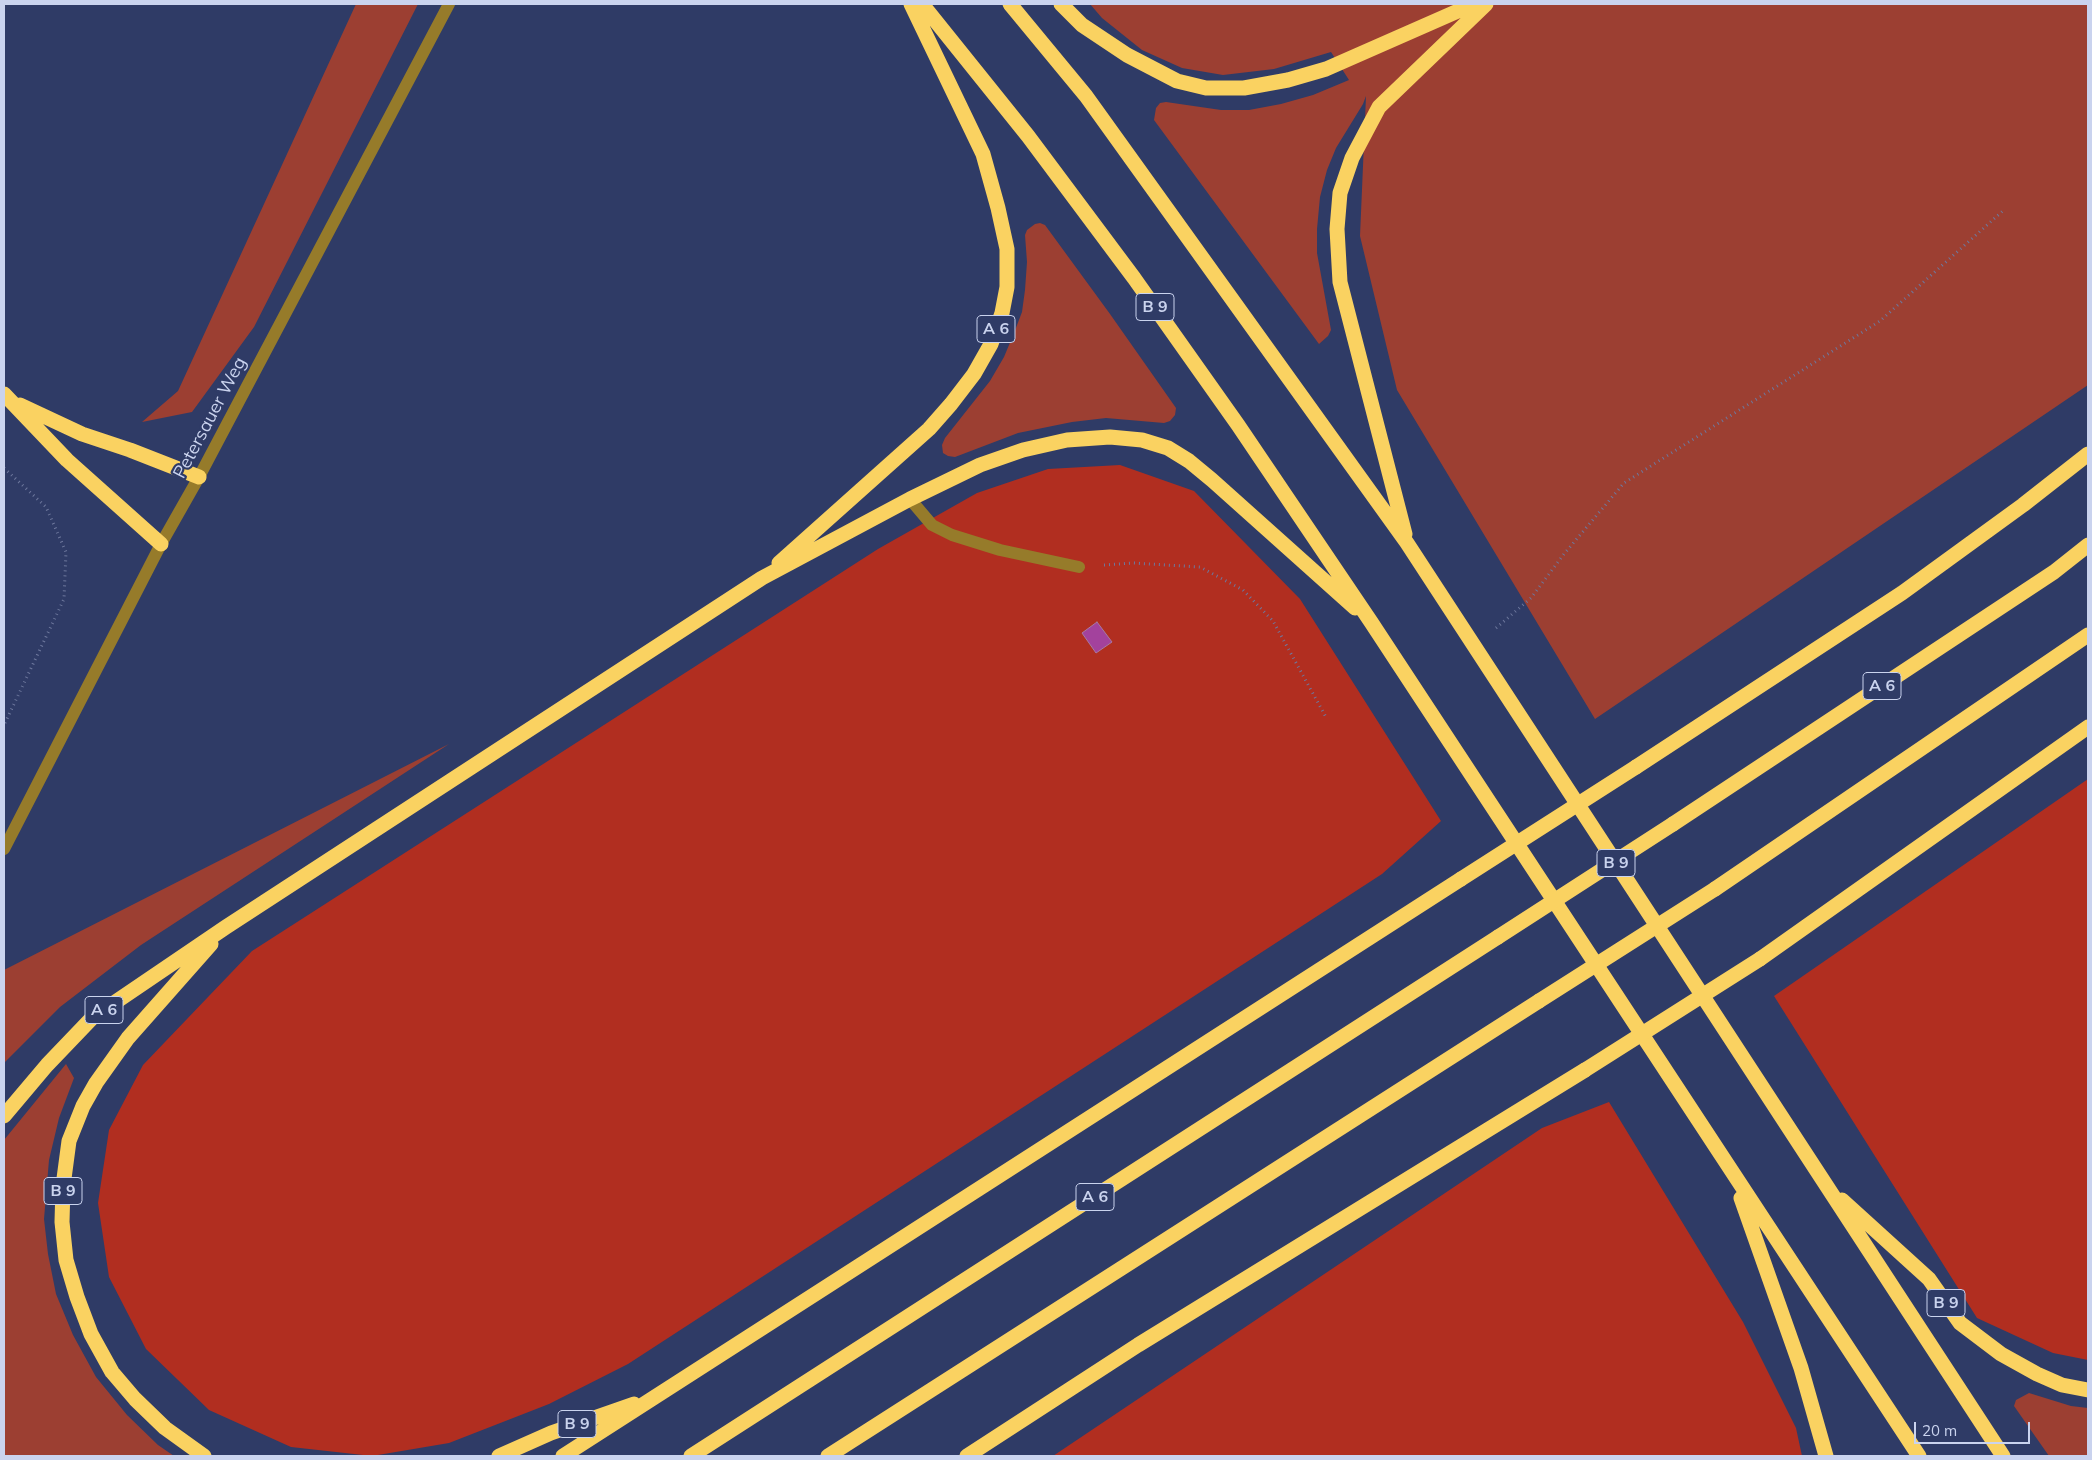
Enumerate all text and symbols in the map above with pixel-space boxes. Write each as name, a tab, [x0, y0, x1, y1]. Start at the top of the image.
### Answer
road number: B 9	[1136, 294, 1174, 320]
road number: A 6	[977, 316, 1015, 342]
street label: Petersauer Weg	[169, 354, 251, 482]
road number: A 6	[1863, 672, 1901, 699]
road number: B 9	[1597, 850, 1635, 876]
road number: A 6	[85, 996, 123, 1024]
road number: B 9	[44, 1178, 82, 1204]
road number: A 6	[1076, 1184, 1114, 1210]
road number: B 9	[1927, 1290, 1965, 1316]
road number: B 9	[558, 1410, 596, 1438]
scale bar	[1917, 1412, 2033, 1444]
text: 20 m	[1922, 1421, 1957, 1440]

